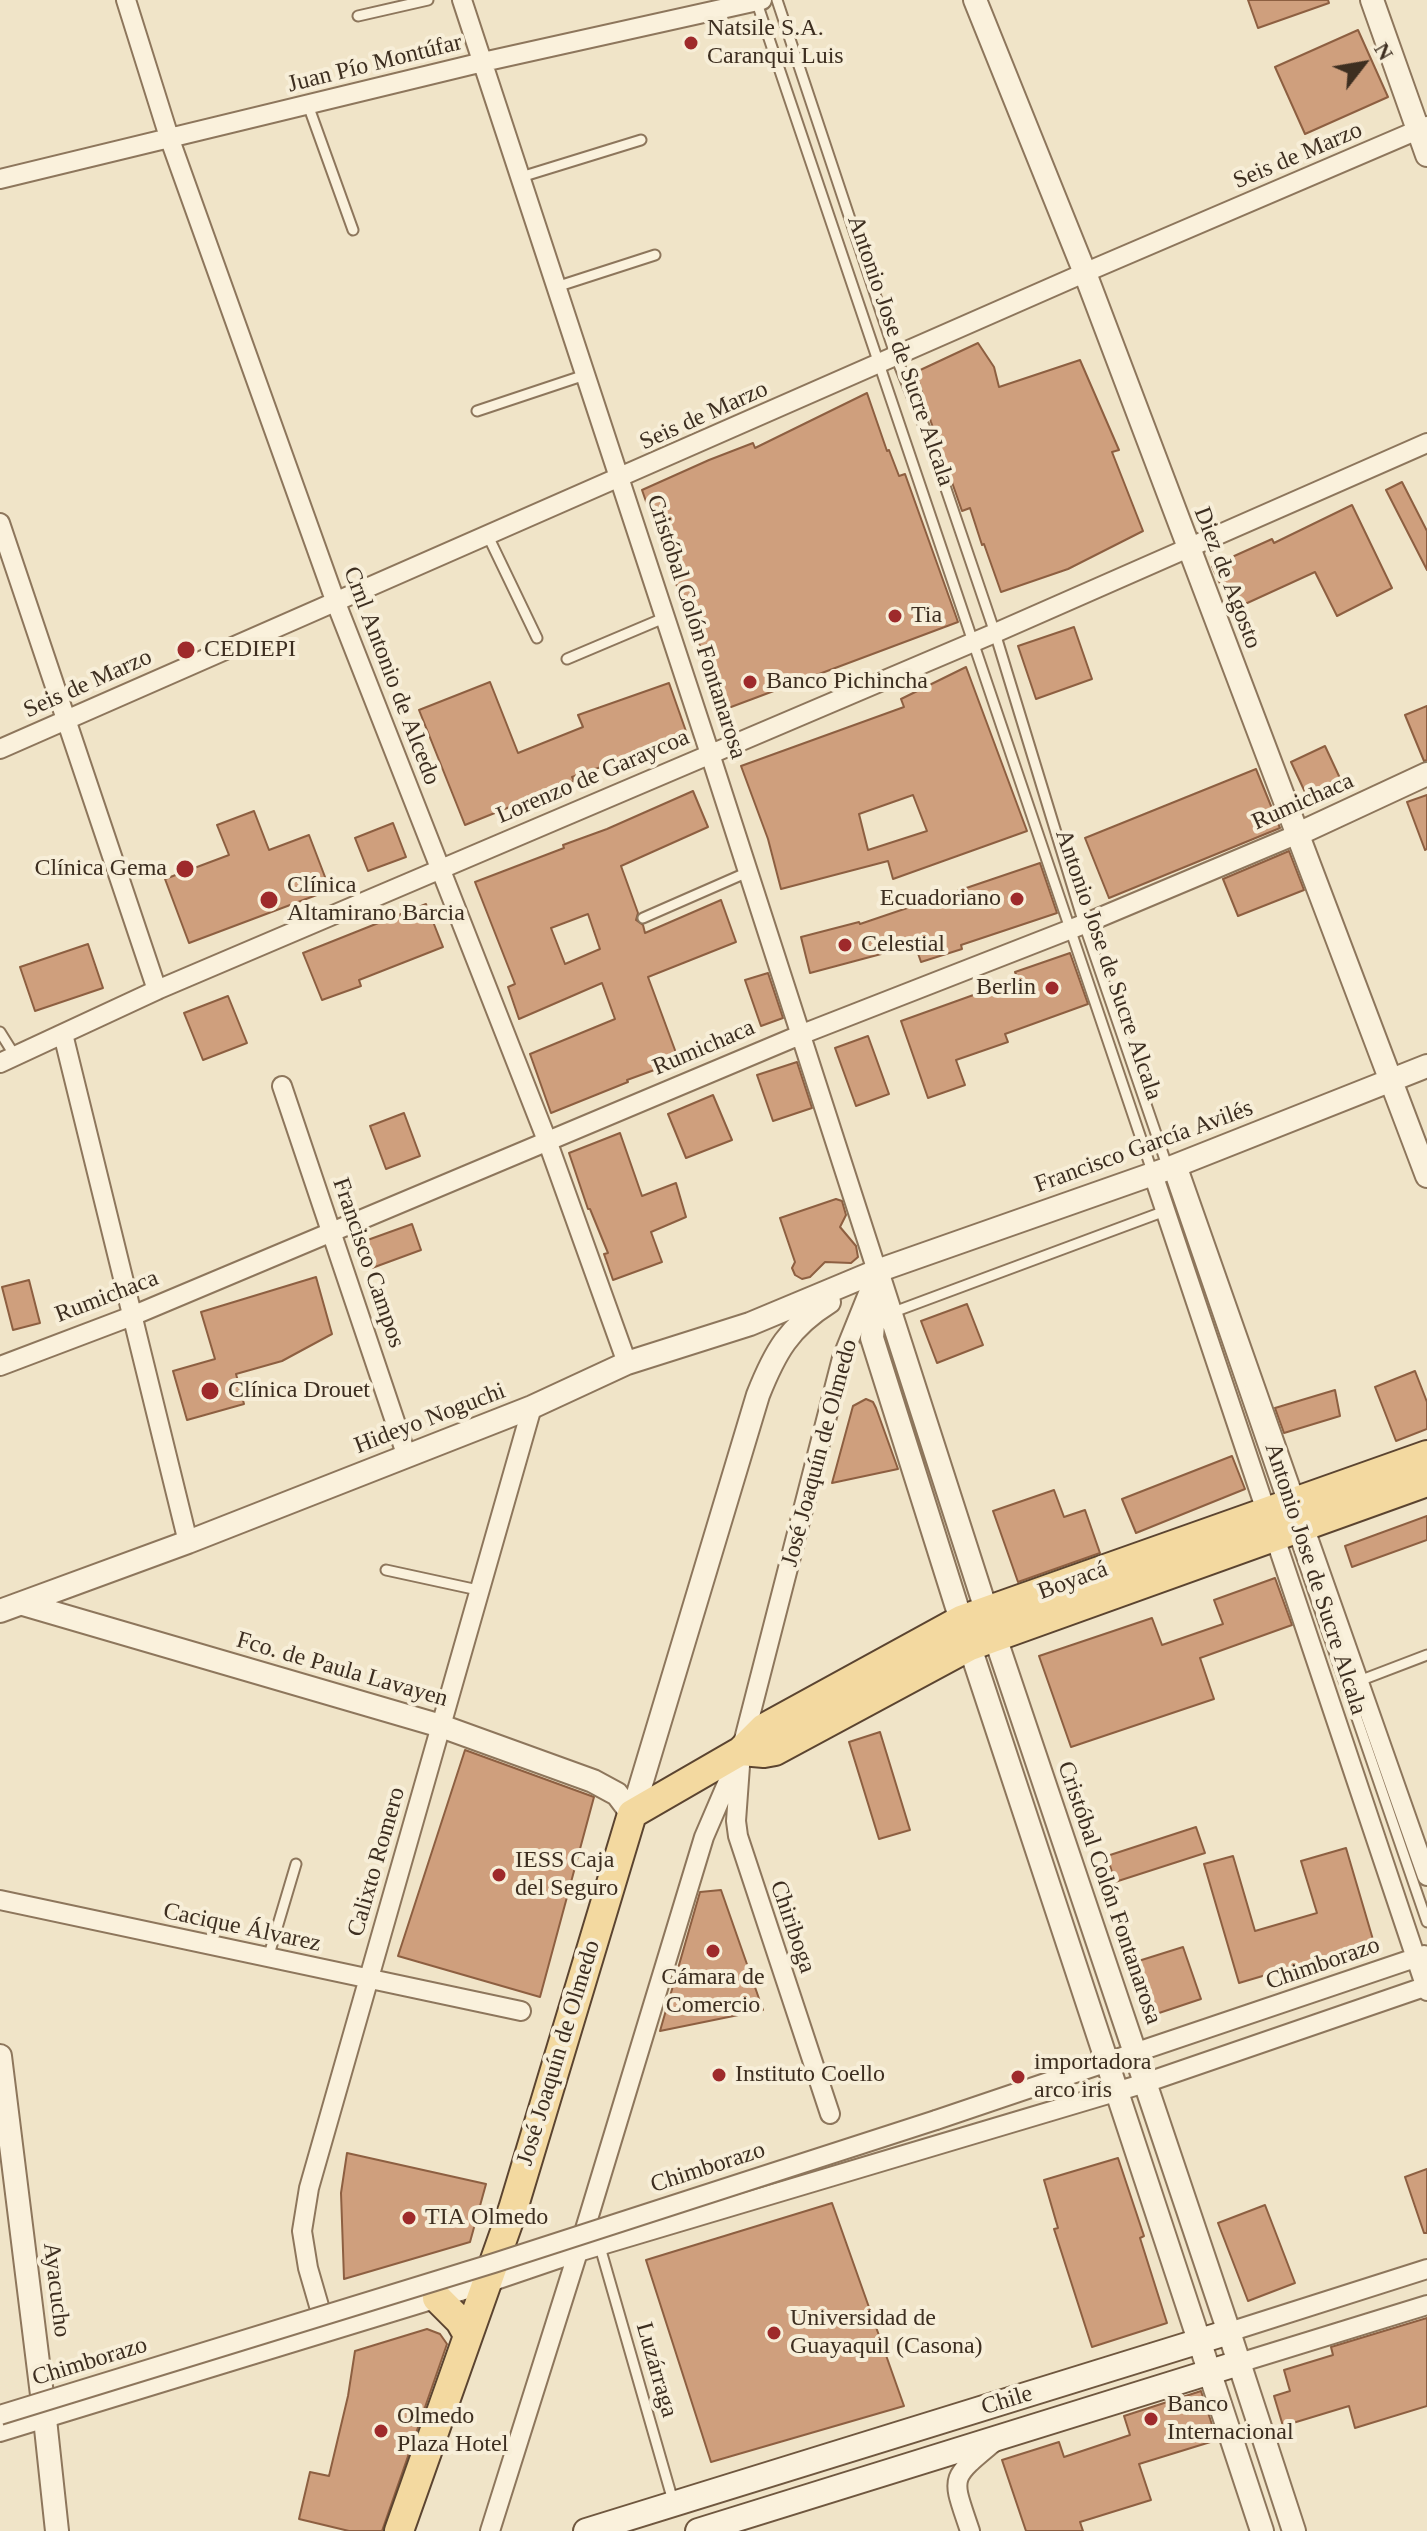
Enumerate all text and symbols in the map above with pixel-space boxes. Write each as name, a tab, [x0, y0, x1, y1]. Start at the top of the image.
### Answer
place label: Natsile S.A. Caranqui Luis	[707, 15, 844, 71]
north arrow	[1323, 24, 1403, 104]
street label: Juan Pío Montúfar	[285, 28, 465, 100]
marker: Natsile S.A. Caranqui Luis	[682, 34, 700, 52]
text: N	[1369, 38, 1399, 65]
street label: Seis de Marzo	[1229, 116, 1367, 196]
street label: Antonio Jose de Sucre Alcala	[840, 212, 960, 490]
street label: Seis de Marzo	[635, 375, 773, 457]
street label: Cristóbal Colón Fontanarosa	[640, 491, 752, 763]
street label: Diez de Agosto	[1187, 503, 1267, 653]
street label: Crnl Antonio de Alcedo	[336, 563, 446, 789]
place label: Tia	[911, 602, 942, 630]
marker: Tia	[886, 607, 904, 625]
place label: CEDIEPI	[204, 636, 296, 664]
marker: CEDIEPI	[175, 639, 197, 661]
street label: Seis de Marzo	[19, 643, 157, 725]
place label: Banco Pichincha	[766, 668, 928, 696]
marker: Banco Pichincha	[741, 673, 759, 691]
street label: Lorenzo de Garaycoa	[492, 723, 694, 831]
street label: Rumichaca	[1248, 767, 1358, 837]
street label: Antonio Jose de Sucre Alcala	[1048, 826, 1168, 1104]
place label: Clínica Gema	[34, 855, 167, 883]
marker: Clínica Gema	[174, 858, 196, 880]
place label: Clínica Altamirano Barcia	[287, 872, 465, 928]
place label: Ecuadoriano	[880, 885, 1001, 913]
marker: Clínica Altamirano Barcia	[258, 889, 280, 911]
marker: Ecuadoriano	[1008, 890, 1026, 908]
place label: Celestial	[861, 931, 945, 959]
marker: Celestial	[836, 936, 854, 954]
place label: Berlin	[976, 974, 1036, 1002]
marker: Berlin	[1043, 979, 1061, 997]
street label: Rumichaca	[649, 1014, 759, 1082]
street label: Francisco García Avilés	[1031, 1094, 1257, 1200]
street label: Francisco Campos	[325, 1174, 411, 1352]
street label: Rumichaca	[51, 1264, 163, 1330]
street label: José Joaquín de Olmedo	[776, 1336, 864, 1570]
place label: Clínica Drouet	[228, 1377, 370, 1405]
street label: Hideyo Noguchi	[350, 1377, 510, 1461]
marker: Clínica Drouet	[199, 1380, 221, 1402]
street label: Antonio Jose de Sucre Alcala	[1257, 1440, 1373, 1718]
street label: Boyacá	[1034, 1555, 1112, 1607]
street label: Fco. de Paula Lavayen	[233, 1626, 451, 1714]
street label: Cristóbal Colón Fontanarosa	[1050, 1758, 1168, 2028]
street label: Calixto Romero	[342, 1784, 412, 1940]
place label: IESS Caja del Seguro	[515, 1847, 618, 1903]
marker: IESS Caja del Seguro	[490, 1866, 508, 1884]
street label: Chiriboga	[763, 1877, 821, 1977]
street label: Cacique Álvarez	[160, 1897, 324, 1959]
street label: Chimborazo	[1262, 1931, 1384, 1997]
street label: José Joaquín de Olmedo	[511, 1937, 607, 2169]
marker: Cámara de Comercio	[704, 1942, 722, 1960]
place label: Cámara de Comercio	[661, 1964, 765, 2020]
place label: importadora arco iris	[1034, 2049, 1151, 2105]
place label: Instituto Coello	[735, 2061, 885, 2089]
marker: Instituto Coello	[710, 2066, 728, 2084]
marker: importadora arco iris	[1009, 2068, 1027, 2086]
street label: Chimborazo	[647, 2136, 769, 2200]
place label: TIA Olmedo	[425, 2204, 548, 2232]
marker: TIA Olmedo	[400, 2209, 418, 2227]
street label: Ayacucho	[36, 2241, 76, 2339]
place label: Universidad de Guayaquil (Casona)	[790, 2305, 983, 2361]
street label: Luzárraga	[629, 2319, 683, 2421]
marker: Universidad de Guayaquil (Casona)	[765, 2324, 783, 2342]
street label: Chimborazo	[29, 2331, 151, 2393]
street label: Chile	[978, 2380, 1036, 2422]
place label: Banco Internacional	[1167, 2391, 1294, 2447]
place label: Olmedo Plaza Hotel	[397, 2403, 508, 2459]
marker: Banco Internacional	[1142, 2410, 1160, 2428]
marker: Olmedo Plaza Hotel	[372, 2422, 390, 2440]

